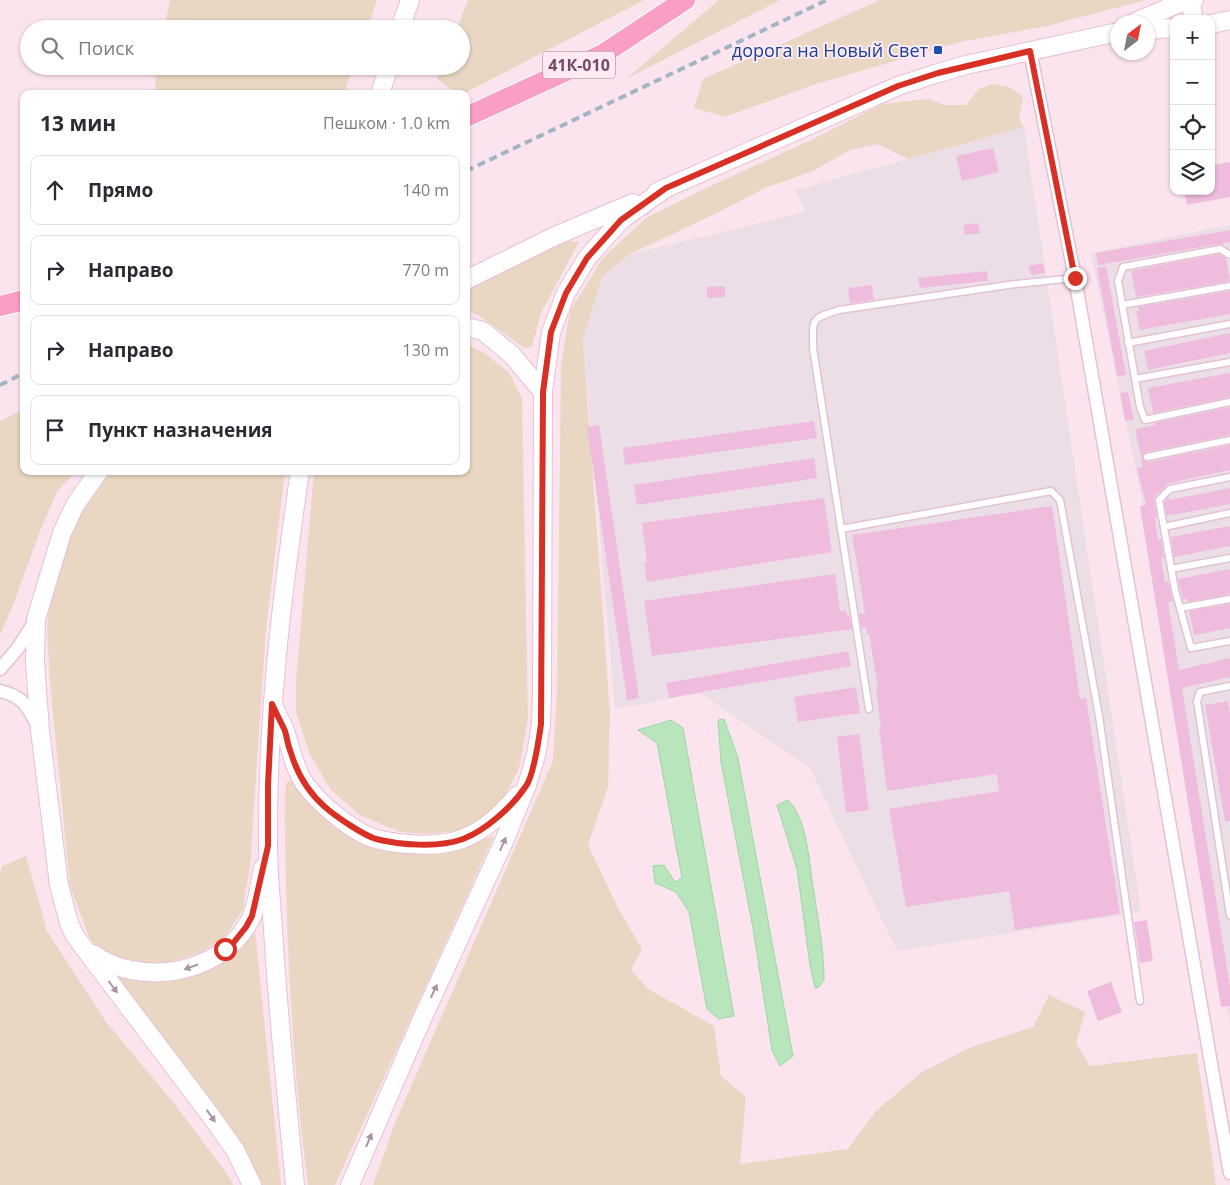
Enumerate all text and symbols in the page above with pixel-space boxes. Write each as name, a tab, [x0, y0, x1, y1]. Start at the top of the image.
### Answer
north arrow	[1110, 15, 1155, 60]
map controls	[1170, 15, 1215, 195]
button: +	[1170, 15, 1215, 60]
search box	[20, 20, 470, 75]
icon: search	[38, 34, 66, 62]
text: Поиск	[78, 35, 134, 61]
place label: дорога на Новый Свет	[732, 38, 929, 62]
marker: дорога на Новый Свет	[932, 44, 944, 56]
road number: 41К-010	[543, 52, 615, 78]
button: −	[1170, 60, 1215, 105]
button: locate	[1170, 105, 1215, 150]
text: 13 мин	[40, 109, 116, 137]
text: Пешком · 1.0 km	[323, 112, 450, 134]
button: layers	[1170, 150, 1215, 195]
icon: ahead	[41, 176, 69, 204]
text: Прямо	[88, 177, 153, 203]
text: 140 m	[403, 179, 449, 201]
icon: right	[41, 256, 69, 284]
text: Направо	[88, 257, 174, 283]
text: 770 m	[403, 259, 449, 281]
route end	[1064, 267, 1087, 290]
icon: right	[41, 336, 69, 364]
text: Направо	[88, 337, 174, 363]
text: 130 m	[403, 339, 449, 361]
icon: arrive	[41, 416, 69, 444]
text: Пункт назначения	[88, 417, 273, 443]
one-way arrow	[499, 837, 507, 851]
route start	[214, 938, 237, 961]
one-way arrow	[183, 963, 198, 971]
one-way arrow	[108, 980, 118, 994]
one-way arrow	[430, 984, 439, 999]
one-way arrow	[206, 1109, 216, 1123]
one-way arrow	[366, 1133, 374, 1147]

